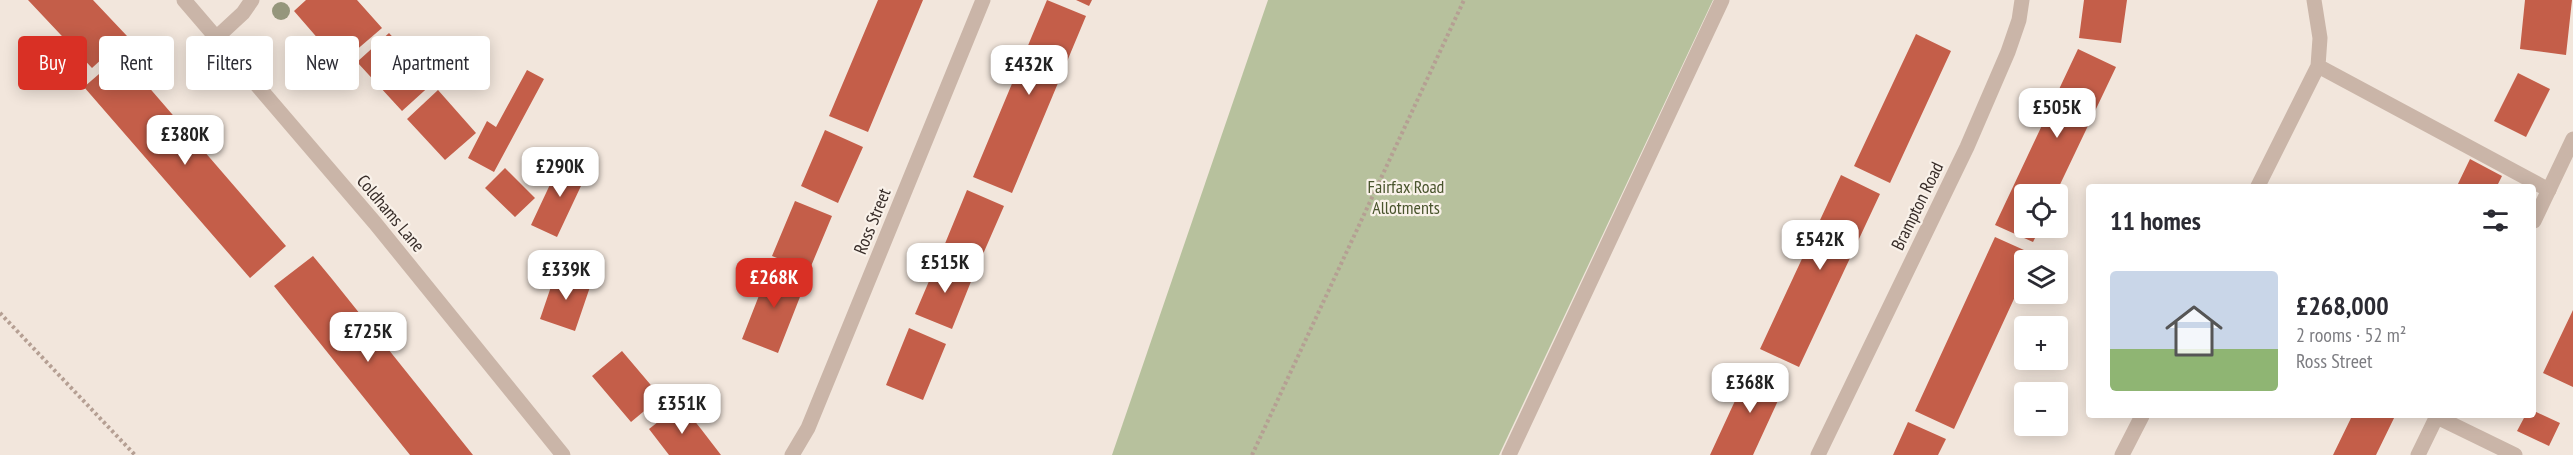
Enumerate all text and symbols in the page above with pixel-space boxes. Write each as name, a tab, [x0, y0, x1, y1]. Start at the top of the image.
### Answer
chip: Buy	[18, 36, 87, 90]
chip: Rent	[99, 36, 174, 90]
chip: Filters	[186, 36, 273, 90]
chip: New	[285, 36, 359, 90]
chip: Apartment	[371, 36, 490, 90]
pin: £432K	[987, 45, 1071, 96]
text: £432K	[1005, 51, 1053, 77]
pin: £505K	[2015, 88, 2099, 139]
text: £505K	[2033, 94, 2081, 120]
pin: £380K	[143, 115, 227, 166]
text: £380K	[161, 121, 209, 147]
pin: £290K	[518, 147, 602, 198]
text: £290K	[536, 153, 584, 179]
street label: Brampton Road	[1886, 158, 1948, 254]
street label: Coldhams Lane	[352, 170, 430, 256]
park label: Fairfax Road Allotments	[1368, 175, 1444, 219]
map controls	[2014, 184, 2068, 436]
button: locate	[2014, 184, 2068, 238]
street label: Ross Street	[848, 185, 896, 257]
text: 11 homes	[2110, 204, 2201, 237]
icon: filters	[2479, 204, 2512, 237]
pin: £542K	[1778, 220, 1862, 271]
text: £542K	[1796, 226, 1844, 252]
pin: £515K	[903, 243, 987, 294]
text: £515K	[921, 249, 969, 275]
pin: £339K	[524, 250, 608, 301]
button: layers	[2014, 250, 2068, 304]
text: £339K	[542, 256, 590, 282]
pin: £268K	[732, 258, 816, 309]
text: £268K	[750, 264, 798, 290]
text: £268,000	[2296, 289, 2389, 322]
icon: home	[2158, 295, 2230, 367]
pin: £725K	[326, 312, 410, 363]
button: +	[2014, 316, 2068, 370]
text: £725K	[344, 318, 392, 344]
text: 2 rooms · 52 m²	[2296, 322, 2406, 348]
text: Ross Street	[2296, 348, 2373, 374]
pin: £368K	[1708, 363, 1792, 414]
text: £368K	[1726, 369, 1774, 395]
button: −	[2014, 382, 2068, 436]
pin: £351K	[640, 384, 724, 435]
text: £351K	[658, 390, 706, 416]

